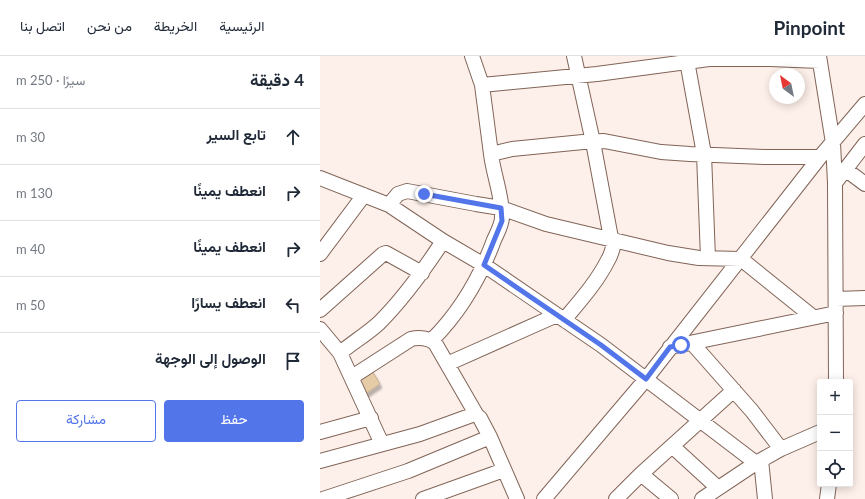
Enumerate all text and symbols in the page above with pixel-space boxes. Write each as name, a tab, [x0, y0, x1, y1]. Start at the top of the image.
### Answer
text: Pinpoint	[774, 16, 845, 39]
text: اتصل بنا	[20, 17, 65, 34]
text: من نحن	[87, 17, 132, 34]
text: الخريطة	[154, 17, 197, 34]
text: الرئيسية	[219, 17, 264, 34]
north arrow	[769, 68, 805, 104]
text: 4 دقيقة	[250, 69, 304, 90]
text: سيرًا · 250 m	[16, 72, 85, 88]
text: تابع السير	[206, 125, 266, 143]
icon: ahead	[282, 126, 304, 148]
text: 30 m	[16, 129, 45, 145]
text: انعطف يمينًا	[193, 181, 266, 199]
icon: right	[282, 182, 304, 204]
text: 130 m	[16, 185, 53, 201]
route end	[415, 185, 433, 203]
text: انعطف يمينًا	[193, 237, 266, 255]
icon: right	[282, 238, 304, 260]
text: 40 m	[16, 241, 45, 257]
text: انعطف يسارًا	[191, 293, 266, 311]
icon: left	[282, 294, 304, 316]
text: 50 m	[16, 297, 45, 313]
route start	[672, 336, 690, 354]
text: الوصول إلى الوجهة	[155, 349, 266, 367]
icon: arrive	[282, 350, 304, 372]
map controls	[817, 379, 853, 487]
button: +	[817, 379, 853, 415]
button: مشاركة	[16, 400, 156, 442]
button: حفظ	[164, 400, 304, 442]
button: −	[817, 415, 853, 451]
button: locate	[817, 451, 853, 487]

